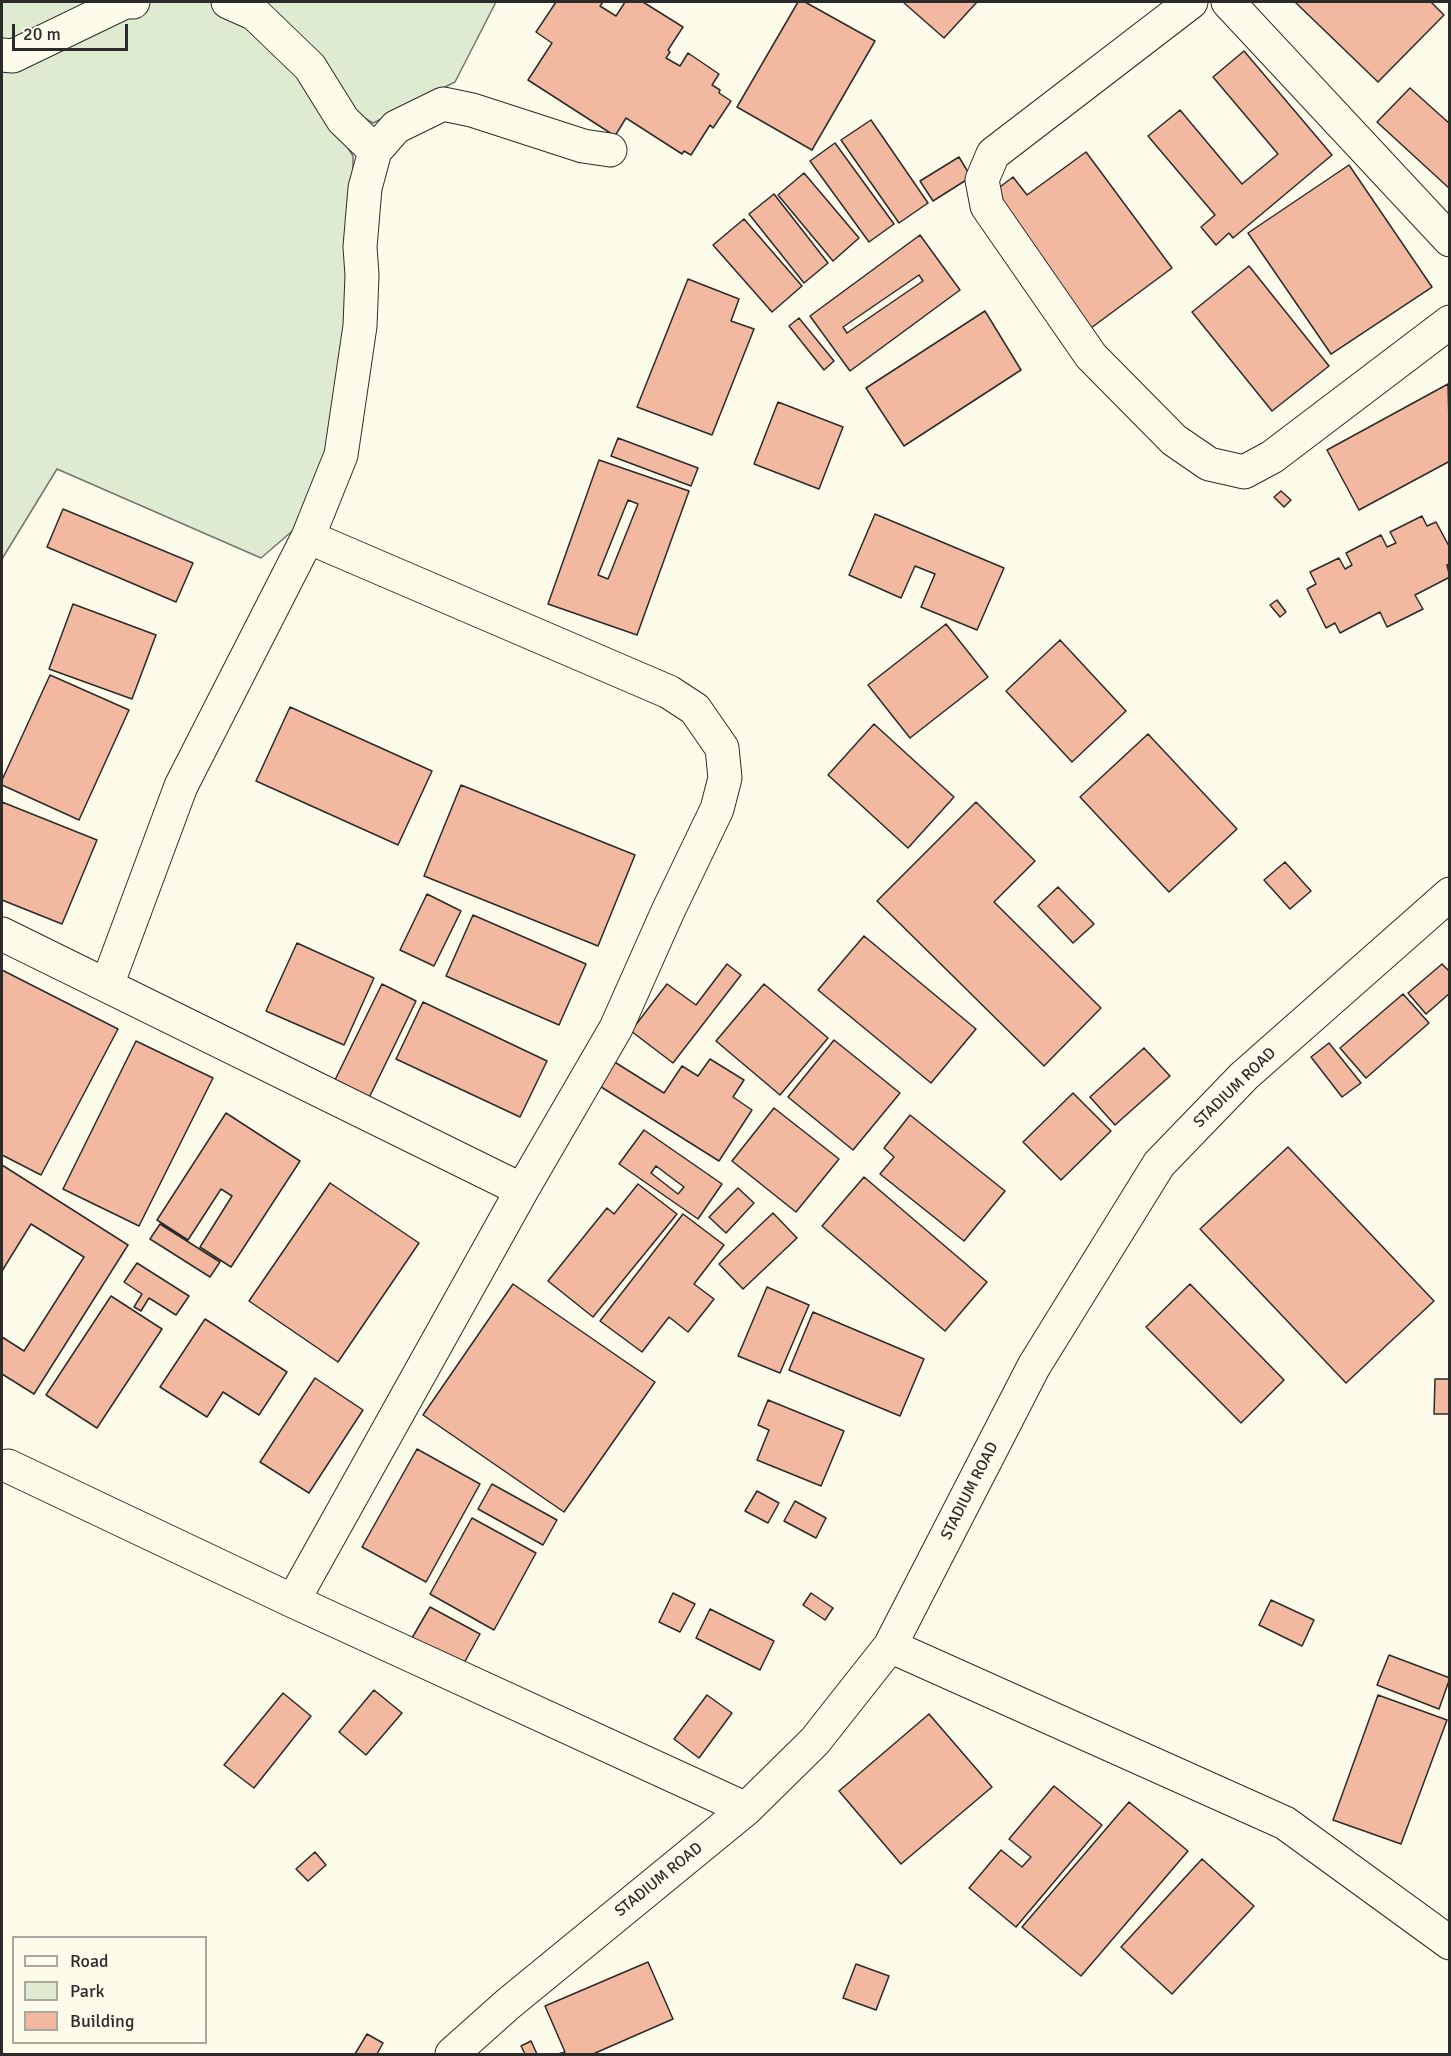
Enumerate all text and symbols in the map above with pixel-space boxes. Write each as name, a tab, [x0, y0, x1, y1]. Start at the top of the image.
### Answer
scale bar	[15, 12, 130, 50]
text: 20 m	[23, 23, 61, 45]
street label: STADIUM ROAD	[1190, 1044, 1280, 1132]
street label: STADIUM ROAD	[937, 1439, 1003, 1543]
street label: STADIUM ROAD	[611, 1839, 707, 1921]
legend	[12, 1936, 207, 2044]
text: Road	[70, 1950, 109, 1972]
text: Park	[70, 1980, 105, 2002]
text: Building	[70, 2010, 134, 2032]

